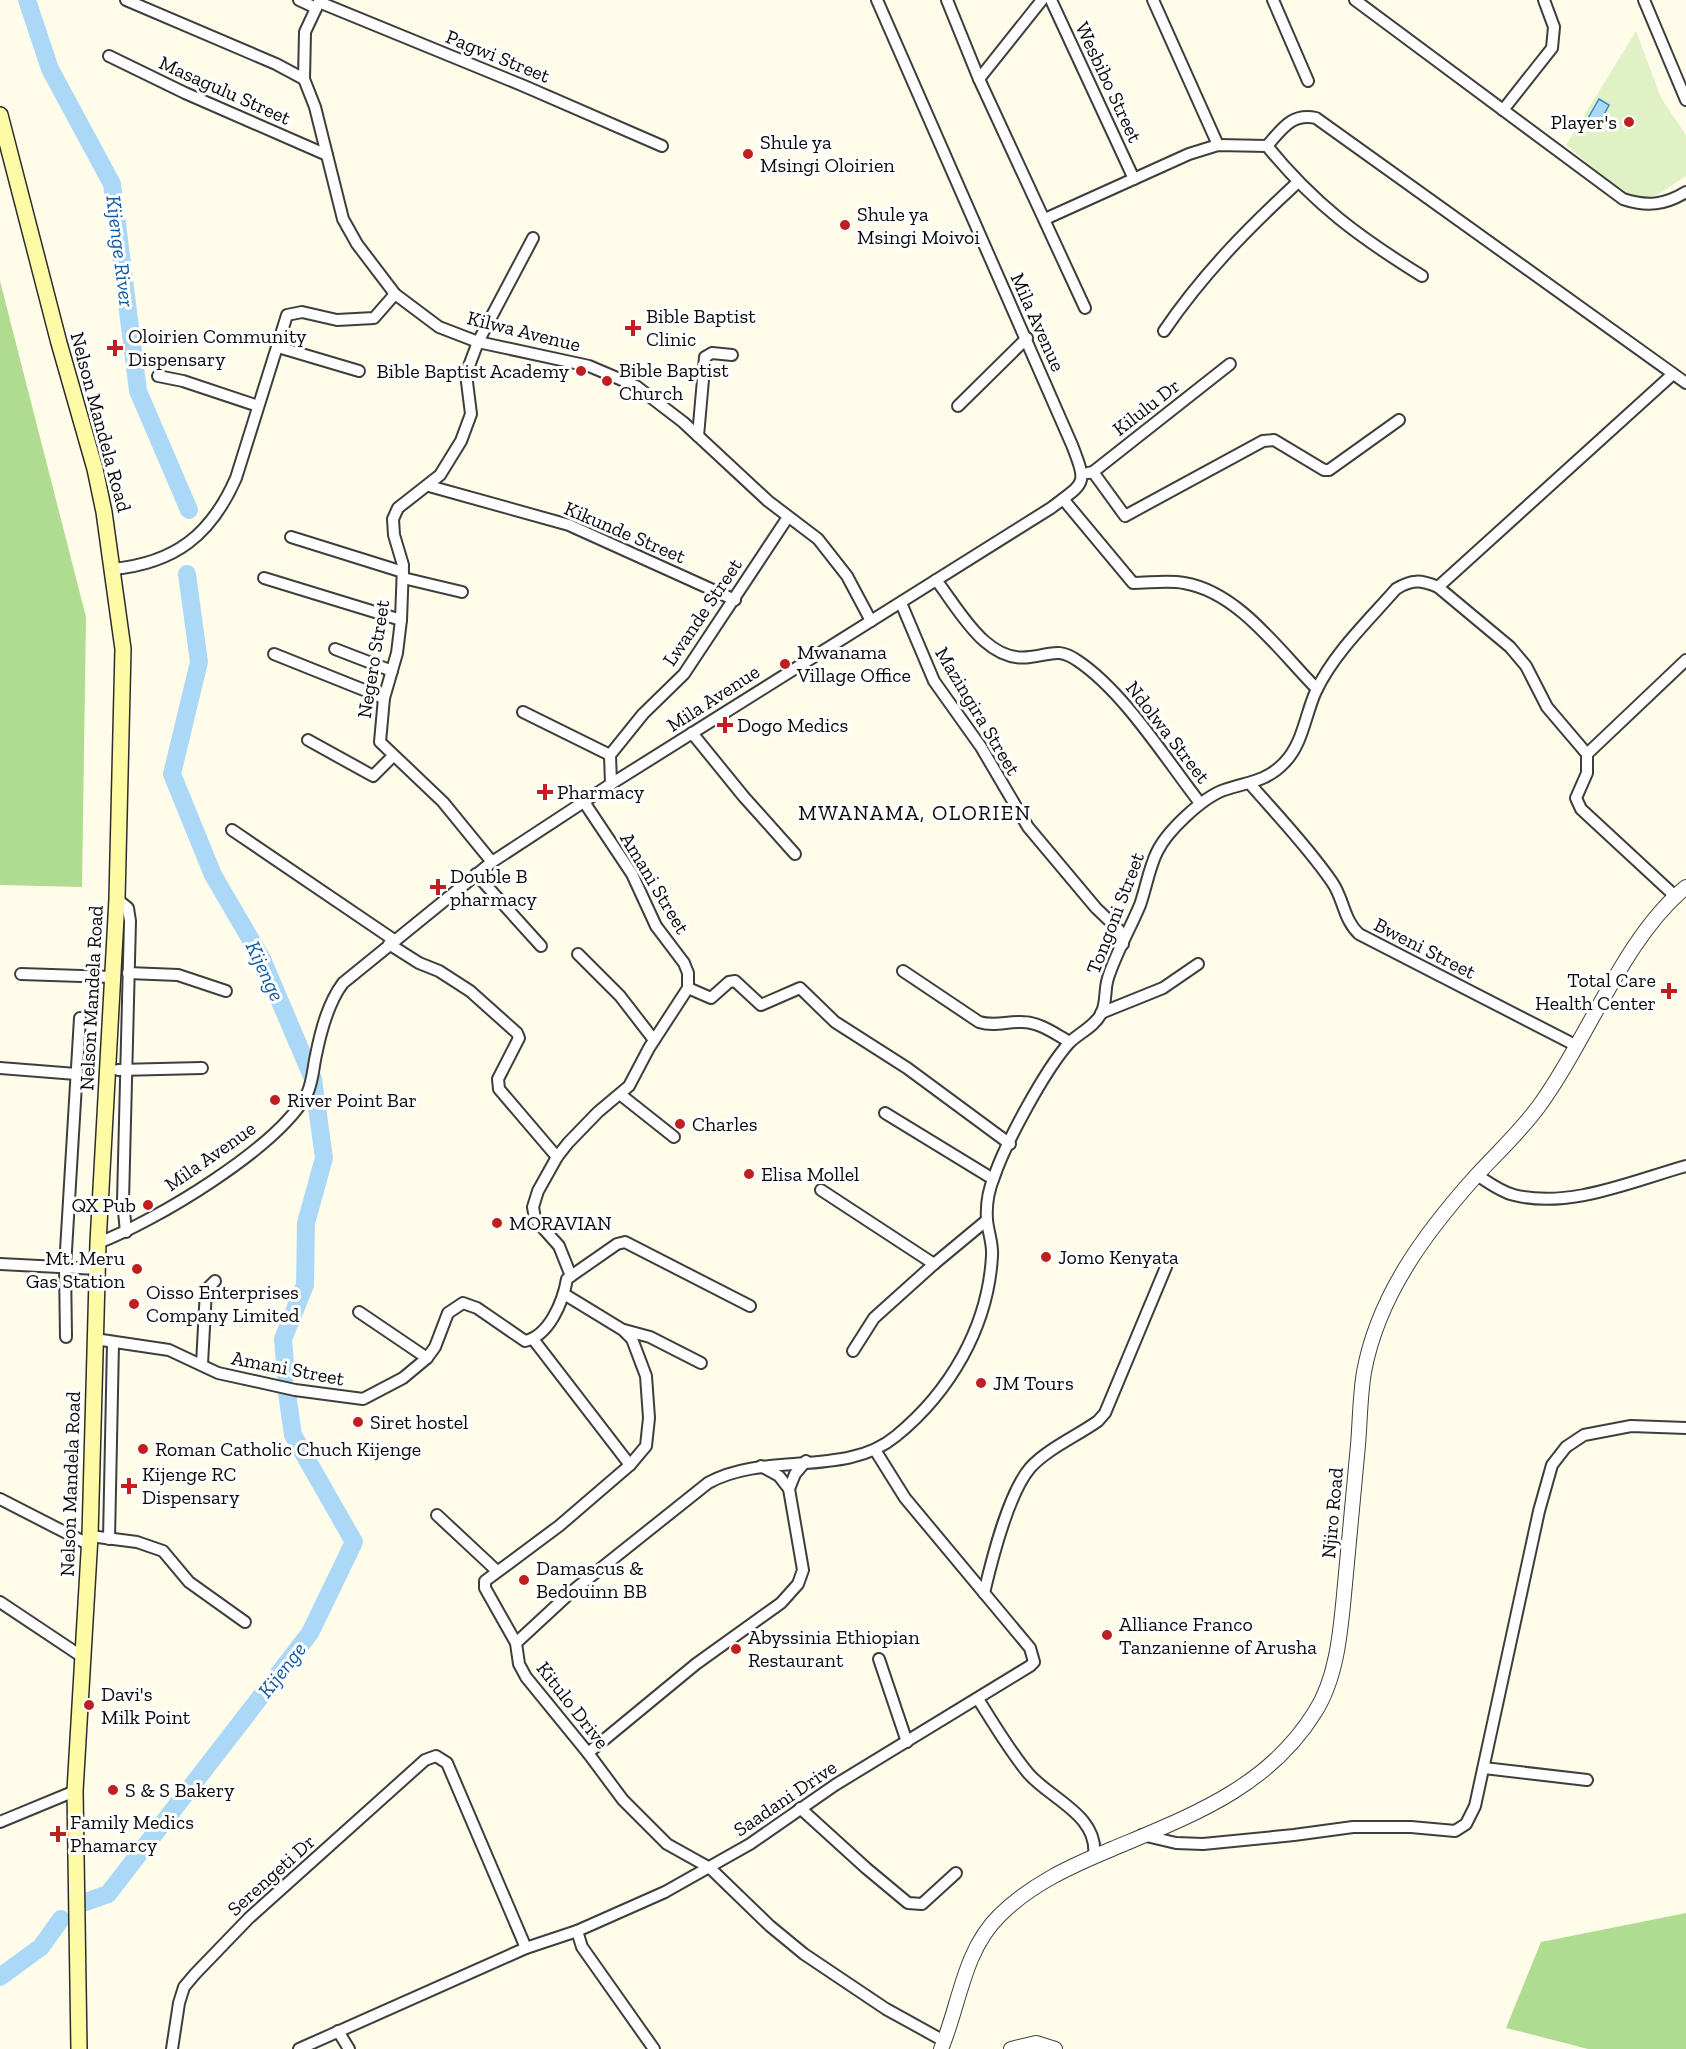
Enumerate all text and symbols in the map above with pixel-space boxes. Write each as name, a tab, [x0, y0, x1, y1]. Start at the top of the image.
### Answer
street label: Wesbibo Street	[1071, 18, 1148, 147]
street label: Pagwi Street	[442, 24, 554, 88]
street label: Masagulu Street	[155, 50, 295, 130]
place label: Player's	[1551, 110, 1617, 134]
marker: Player's	[1622, 115, 1636, 129]
place label: Shule ya Msingi Oloirien	[760, 130, 895, 177]
marker: Shule ya Msingi Oloirien	[741, 147, 755, 161]
water label: Kijenge River	[101, 194, 140, 309]
place label: Shule ya Msingi Moivoi	[857, 202, 980, 249]
marker: Shule ya Msingi Moivoi	[838, 218, 852, 232]
street label: Mila Avenue	[1006, 269, 1070, 375]
place label: Bible Baptist Clinic	[646, 304, 756, 351]
street label: Kilwa Avenue	[465, 305, 583, 357]
marker: Bible Baptist Clinic	[624, 319, 642, 337]
place label: Oloirien Community Dispensary	[128, 324, 307, 371]
street label: Nelson Mandela Road	[65, 329, 137, 515]
marker: Oloirien Community Dispensary	[106, 339, 124, 357]
place label: Bible Baptist Church	[619, 358, 729, 405]
place label: Bible Baptist Academy	[377, 359, 570, 383]
marker: Bible Baptist Academy	[574, 364, 588, 378]
street label: Kilulu Dr	[1108, 373, 1184, 441]
marker: Bible Baptist Church	[600, 374, 614, 388]
street label: Kikunde Street	[561, 496, 690, 569]
street label: Lwande Street	[657, 553, 747, 670]
street label: Negero Street	[352, 597, 394, 720]
place label: Mwanama Village Office	[796, 640, 911, 687]
street label: Mazingira Street	[930, 643, 1026, 780]
marker: Mwanama Village Office	[778, 657, 792, 671]
street label: Mila Avenue	[662, 659, 764, 737]
street label: Ndolwa Street	[1121, 676, 1216, 788]
place label: Dogo Medics	[737, 713, 848, 737]
marker: Dogo Medics	[718, 718, 732, 732]
place label: Pharmacy	[557, 780, 645, 804]
marker: Pharmacy	[538, 785, 552, 799]
district label: MWANAMA, OLORIEN	[798, 800, 1032, 825]
street label: Amani Street	[615, 828, 695, 939]
street label: Tongoni Street	[1081, 848, 1149, 977]
place label: Double B pharmacy	[450, 864, 537, 911]
marker: Double B pharmacy	[431, 880, 445, 894]
street label: Nelson Mandela Road	[74, 905, 108, 1091]
street label: Bweni Street	[1370, 912, 1480, 984]
water label: Kijenge	[241, 937, 290, 1005]
place label: Total Care Health Center	[1535, 968, 1656, 1015]
marker: Total Care Health Center	[1660, 982, 1678, 1000]
place label: River Point Bar	[287, 1088, 417, 1112]
marker: River Point Bar	[268, 1093, 282, 1107]
place label: Charles	[692, 1112, 758, 1136]
street label: Mila Avenue	[160, 1116, 260, 1196]
marker: Charles	[673, 1117, 687, 1131]
place label: Elisa Mollel	[761, 1162, 859, 1186]
marker: Elisa Mollel	[742, 1167, 756, 1181]
place label: QX Pub	[72, 1193, 136, 1217]
marker: QX Pub	[141, 1198, 155, 1212]
place label: MORAVIAN	[509, 1211, 612, 1235]
marker: MORAVIAN	[490, 1216, 504, 1230]
place label: Jomo Kenyata	[1058, 1245, 1179, 1269]
place label: Mt. Meru Gas Station	[26, 1246, 126, 1293]
marker: Jomo Kenyata	[1039, 1250, 1053, 1264]
marker: Mt. Meru Gas Station	[130, 1262, 144, 1276]
place label: Oisso Enterprises Company Limited	[146, 1280, 300, 1327]
marker: Oisso Enterprises Company Limited	[127, 1297, 141, 1311]
street label: Amani Street	[230, 1345, 347, 1391]
place label: JM Tours	[993, 1371, 1074, 1395]
marker: JM Tours	[974, 1376, 988, 1390]
street label: Nelson Mandela Road	[55, 1391, 85, 1577]
place label: Siret hostel	[370, 1410, 468, 1434]
marker: Siret hostel	[351, 1415, 365, 1429]
place label: Roman Catholic Chuch Kijenge	[155, 1437, 421, 1461]
marker: Roman Catholic Chuch Kijenge	[136, 1442, 150, 1456]
place label: Kijenge RC Dispensary	[142, 1462, 240, 1509]
street label: Njiro Road	[1316, 1466, 1348, 1560]
marker: Kijenge RC Dispensary	[120, 1477, 138, 1495]
place label: Damascus & Bedouinn BB	[536, 1556, 647, 1603]
marker: Damascus & Bedouinn BB	[517, 1573, 531, 1587]
place label: Alliance Franco Tanzanienne of Arusha	[1119, 1612, 1317, 1659]
place label: Abyssinia Ethiopian Restaurant	[748, 1625, 920, 1672]
marker: Alliance Franco Tanzanienne of Arusha	[1100, 1628, 1114, 1642]
water label: Kijenge	[252, 1637, 311, 1702]
marker: Abyssinia Ethiopian Restaurant	[729, 1642, 743, 1656]
street label: Kitulo Drive	[531, 1657, 615, 1753]
place label: Davi's Milk Point	[101, 1682, 191, 1729]
marker: Davi's Milk Point	[82, 1698, 96, 1712]
street label: Saadani Drive	[729, 1755, 841, 1841]
place label: S & S Bakery	[125, 1778, 235, 1802]
marker: S & S Bakery	[106, 1783, 120, 1797]
place label: Family Medics Phamarcy	[70, 1810, 194, 1857]
marker: Family Medics Phamarcy	[51, 1827, 65, 1841]
street label: Serengeti Dr	[222, 1829, 320, 1921]

